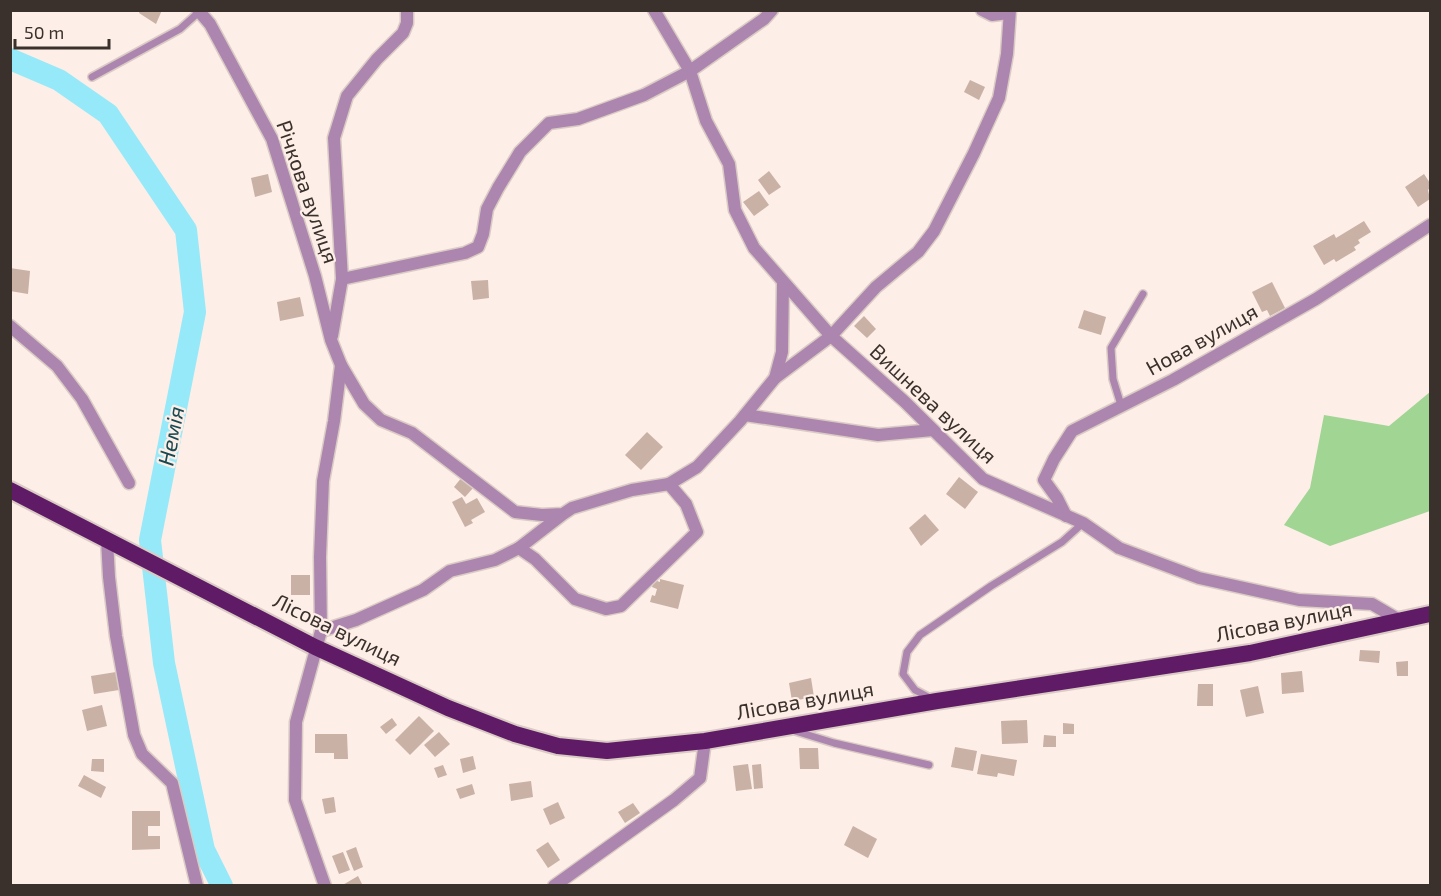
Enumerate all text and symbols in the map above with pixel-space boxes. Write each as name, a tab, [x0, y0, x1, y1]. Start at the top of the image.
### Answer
scale bar	[15, 12, 110, 50]
text: 50 m	[24, 21, 64, 43]
street label: Річкова вулиця	[271, 117, 345, 267]
street label: Нова вулиця	[1141, 298, 1262, 381]
street label: Вишнева вулиця	[865, 338, 1002, 469]
water label: Немія	[152, 404, 189, 468]
street label: Лісова вулиця	[269, 587, 406, 671]
street label: Лісова вулиця	[1213, 595, 1355, 647]
street label: Лісова вулиця	[734, 675, 876, 725]

